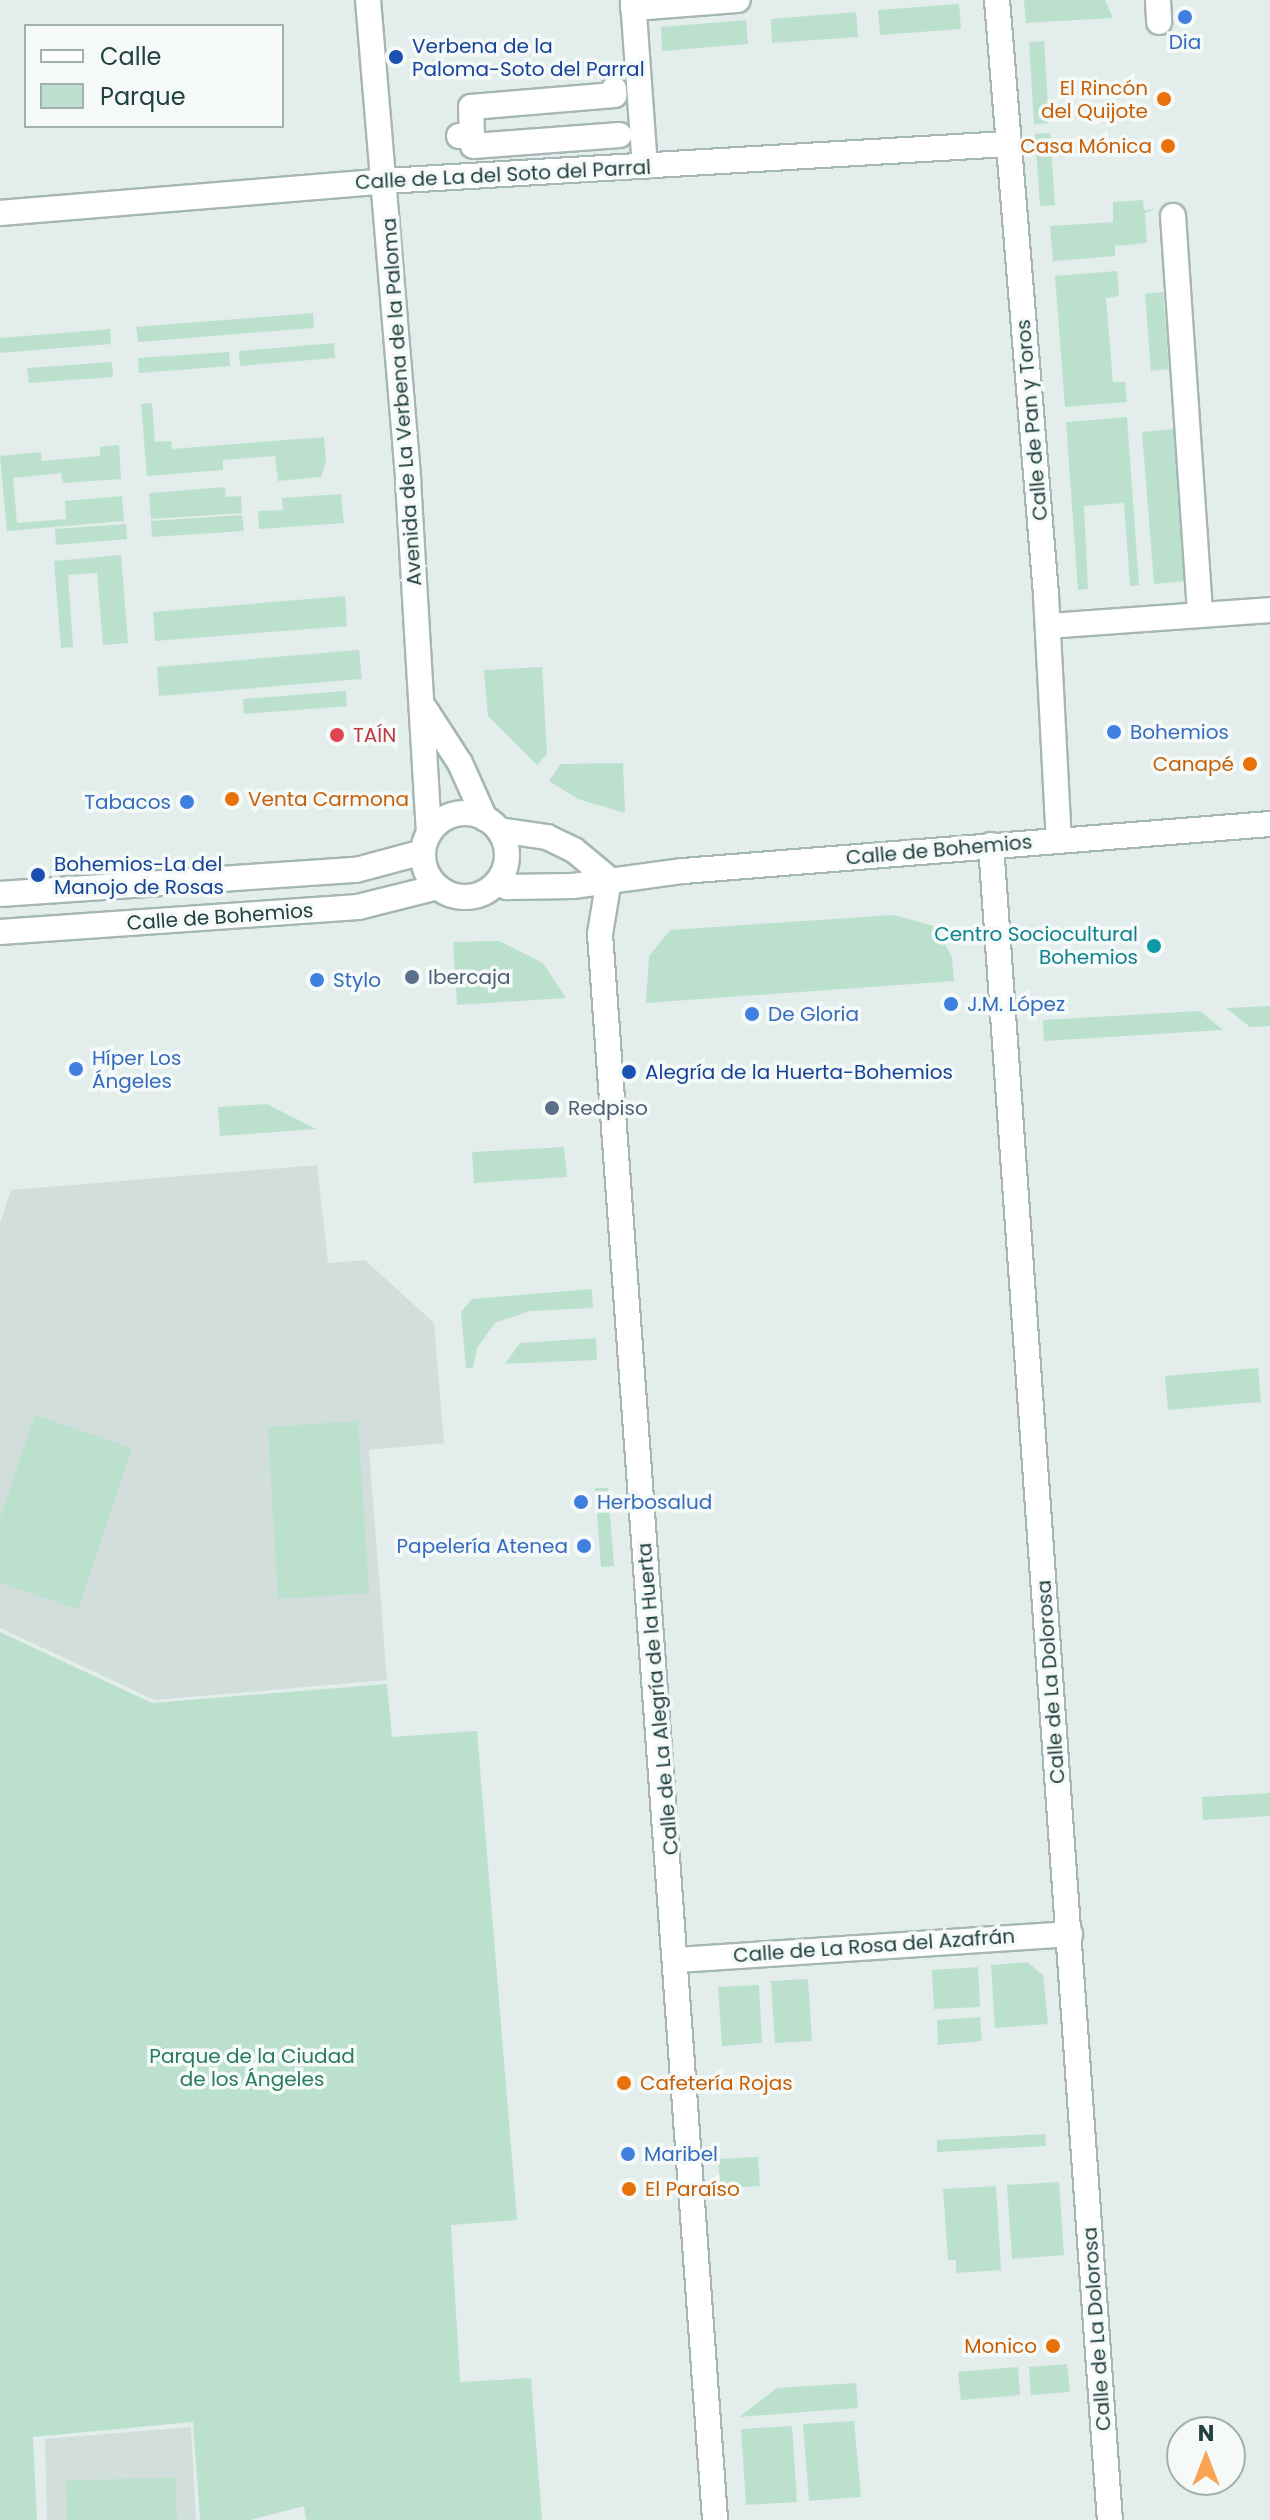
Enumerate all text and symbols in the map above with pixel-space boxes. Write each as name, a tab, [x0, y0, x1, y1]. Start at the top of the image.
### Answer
marker: Dia	[1176, 8, 1194, 26]
legend	[24, 24, 284, 128]
place label: Dia	[1169, 30, 1201, 54]
place label: Verbena de la Paloma-Soto del Parral	[412, 34, 645, 81]
text: Calle	[100, 40, 161, 73]
marker: Verbena de la Paloma-Soto del Parral	[387, 48, 405, 66]
place label: El Rincón del Quijote	[1041, 76, 1148, 123]
text: Parque	[100, 80, 186, 113]
marker: El Rincón del Quijote	[1155, 90, 1173, 108]
place label: Casa Mónica	[1020, 134, 1152, 158]
marker: Casa Mónica	[1159, 137, 1177, 155]
street label: Calle de La del Soto del Parral	[355, 155, 651, 195]
street label: Avenida de La Verbena de la Paloma	[377, 217, 427, 587]
street label: Calle de Pan y Toros	[1011, 318, 1053, 522]
place label: Bohemios	[1130, 720, 1229, 744]
place label: TAÍN	[353, 723, 396, 747]
marker: Bohemios	[1105, 723, 1123, 741]
marker: TAÍN	[328, 726, 346, 744]
place label: Canapé	[1153, 752, 1234, 776]
marker: Canapé	[1241, 755, 1259, 773]
place label: Venta Carmona	[248, 787, 409, 811]
place label: Tabacos	[84, 790, 171, 814]
marker: Venta Carmona	[223, 790, 241, 808]
marker: Tabacos	[178, 793, 196, 811]
street label: Calle de Bohemios	[845, 830, 1033, 870]
place label: Bohemios-La del Manojo de Rosas	[54, 852, 224, 899]
marker: Bohemios-La del Manojo de Rosas	[29, 866, 47, 884]
street label: Calle de Bohemios	[126, 899, 314, 935]
place label: Centro Sociocultural Bohemios	[934, 922, 1138, 969]
marker: Centro Sociocultural Bohemios	[1145, 937, 1163, 955]
place label: Ibercaja	[428, 965, 510, 989]
place label: Stylo	[333, 968, 381, 992]
marker: Ibercaja	[403, 968, 421, 986]
marker: Stylo	[308, 971, 326, 989]
place label: J.M. López	[967, 992, 1065, 1016]
marker: J.M. López	[942, 995, 960, 1013]
place label: De Gloria	[768, 1002, 859, 1026]
marker: De Gloria	[743, 1005, 761, 1023]
place label: Híper Los Ángeles	[92, 1046, 181, 1093]
marker: Híper Los Ángeles	[67, 1060, 85, 1078]
place label: Alegría de la Huerta-Bohemios	[645, 1060, 953, 1084]
marker: Alegría de la Huerta-Bohemios	[620, 1063, 638, 1081]
place label: Redpiso	[568, 1096, 648, 1120]
marker: Redpiso	[543, 1099, 561, 1117]
place label: Herbosalud	[597, 1490, 712, 1514]
marker: Herbosalud	[572, 1493, 590, 1511]
place label: Papelería Atenea	[397, 1534, 568, 1558]
marker: Papelería Atenea	[575, 1537, 593, 1555]
street label: Calle de La Alegría de la Huerta	[632, 1542, 684, 1856]
street label: Calle de La Dolorosa	[1032, 1579, 1070, 1785]
street label: Calle de La Rosa del Azafrán	[732, 1924, 1016, 1968]
park label: Parque de la Ciudad de los Ángeles	[149, 2044, 355, 2091]
place label: Cafetería Rojas	[640, 2071, 793, 2095]
marker: Cafetería Rojas	[615, 2074, 633, 2092]
place label: Maribel	[644, 2142, 718, 2166]
marker: Maribel	[619, 2145, 637, 2163]
place label: El Paraíso	[645, 2177, 740, 2201]
marker: El Paraíso	[620, 2180, 638, 2198]
street label: Calle de La Dolorosa	[1078, 2226, 1116, 2432]
place label: Monico	[964, 2334, 1037, 2358]
marker: Monico	[1044, 2337, 1062, 2355]
north arrow	[1166, 2416, 1246, 2496]
text: N	[1198, 2418, 1214, 2449]

